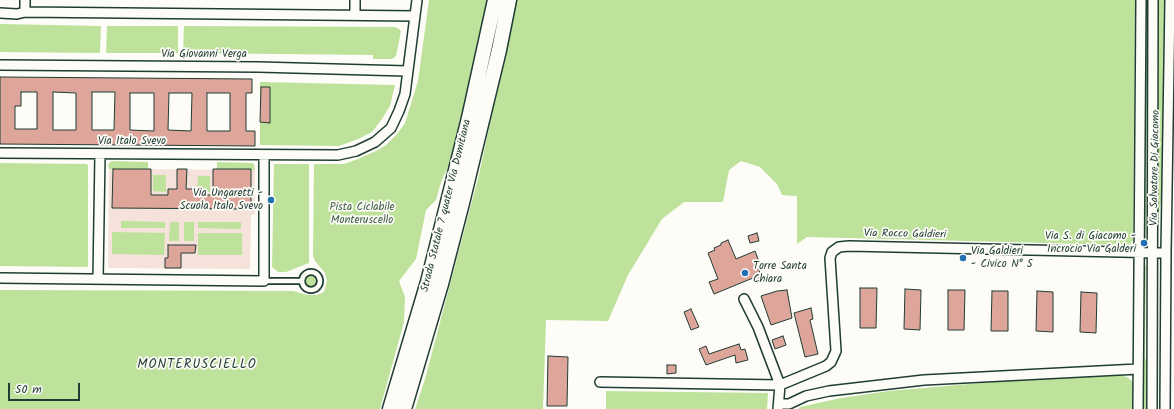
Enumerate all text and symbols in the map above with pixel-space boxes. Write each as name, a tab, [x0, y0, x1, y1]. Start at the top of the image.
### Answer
street label: Via Giovanni Verga	[161, 48, 247, 62]
street label: Via Salvatore Di Giacomo	[1148, 110, 1164, 226]
street label: Strada Statale 7 quater Via Domitiana	[419, 118, 475, 294]
street label: Via Italo Svevo	[98, 135, 166, 149]
place label: Via Ungaretti - Scuola Italo Svevo	[180, 187, 263, 213]
marker: Via Ungaretti - Scuola Italo Svevo	[266, 195, 276, 205]
park label: Pista Ciclabile Monteruscello	[329, 201, 395, 227]
street label: Via Rocco Galdieri	[864, 228, 946, 242]
place label: Via S. di Giacomo - Incrocio Via Galderi	[1045, 230, 1136, 256]
marker: Via S. di Giacomo - Incrocio Via Galderi	[1139, 238, 1149, 248]
place label: Via Galdieri - Civico N° 5	[971, 245, 1033, 271]
marker: Via Galdieri - Civico N° 5	[958, 253, 968, 263]
place label: Torre Santa Chiara	[753, 260, 807, 286]
marker: Torre Santa Chiara	[740, 268, 750, 278]
district label: MONTERUSCIELLO	[137, 358, 257, 374]
scale bar	[10, 375, 82, 401]
text: 50 m	[15, 380, 42, 399]

